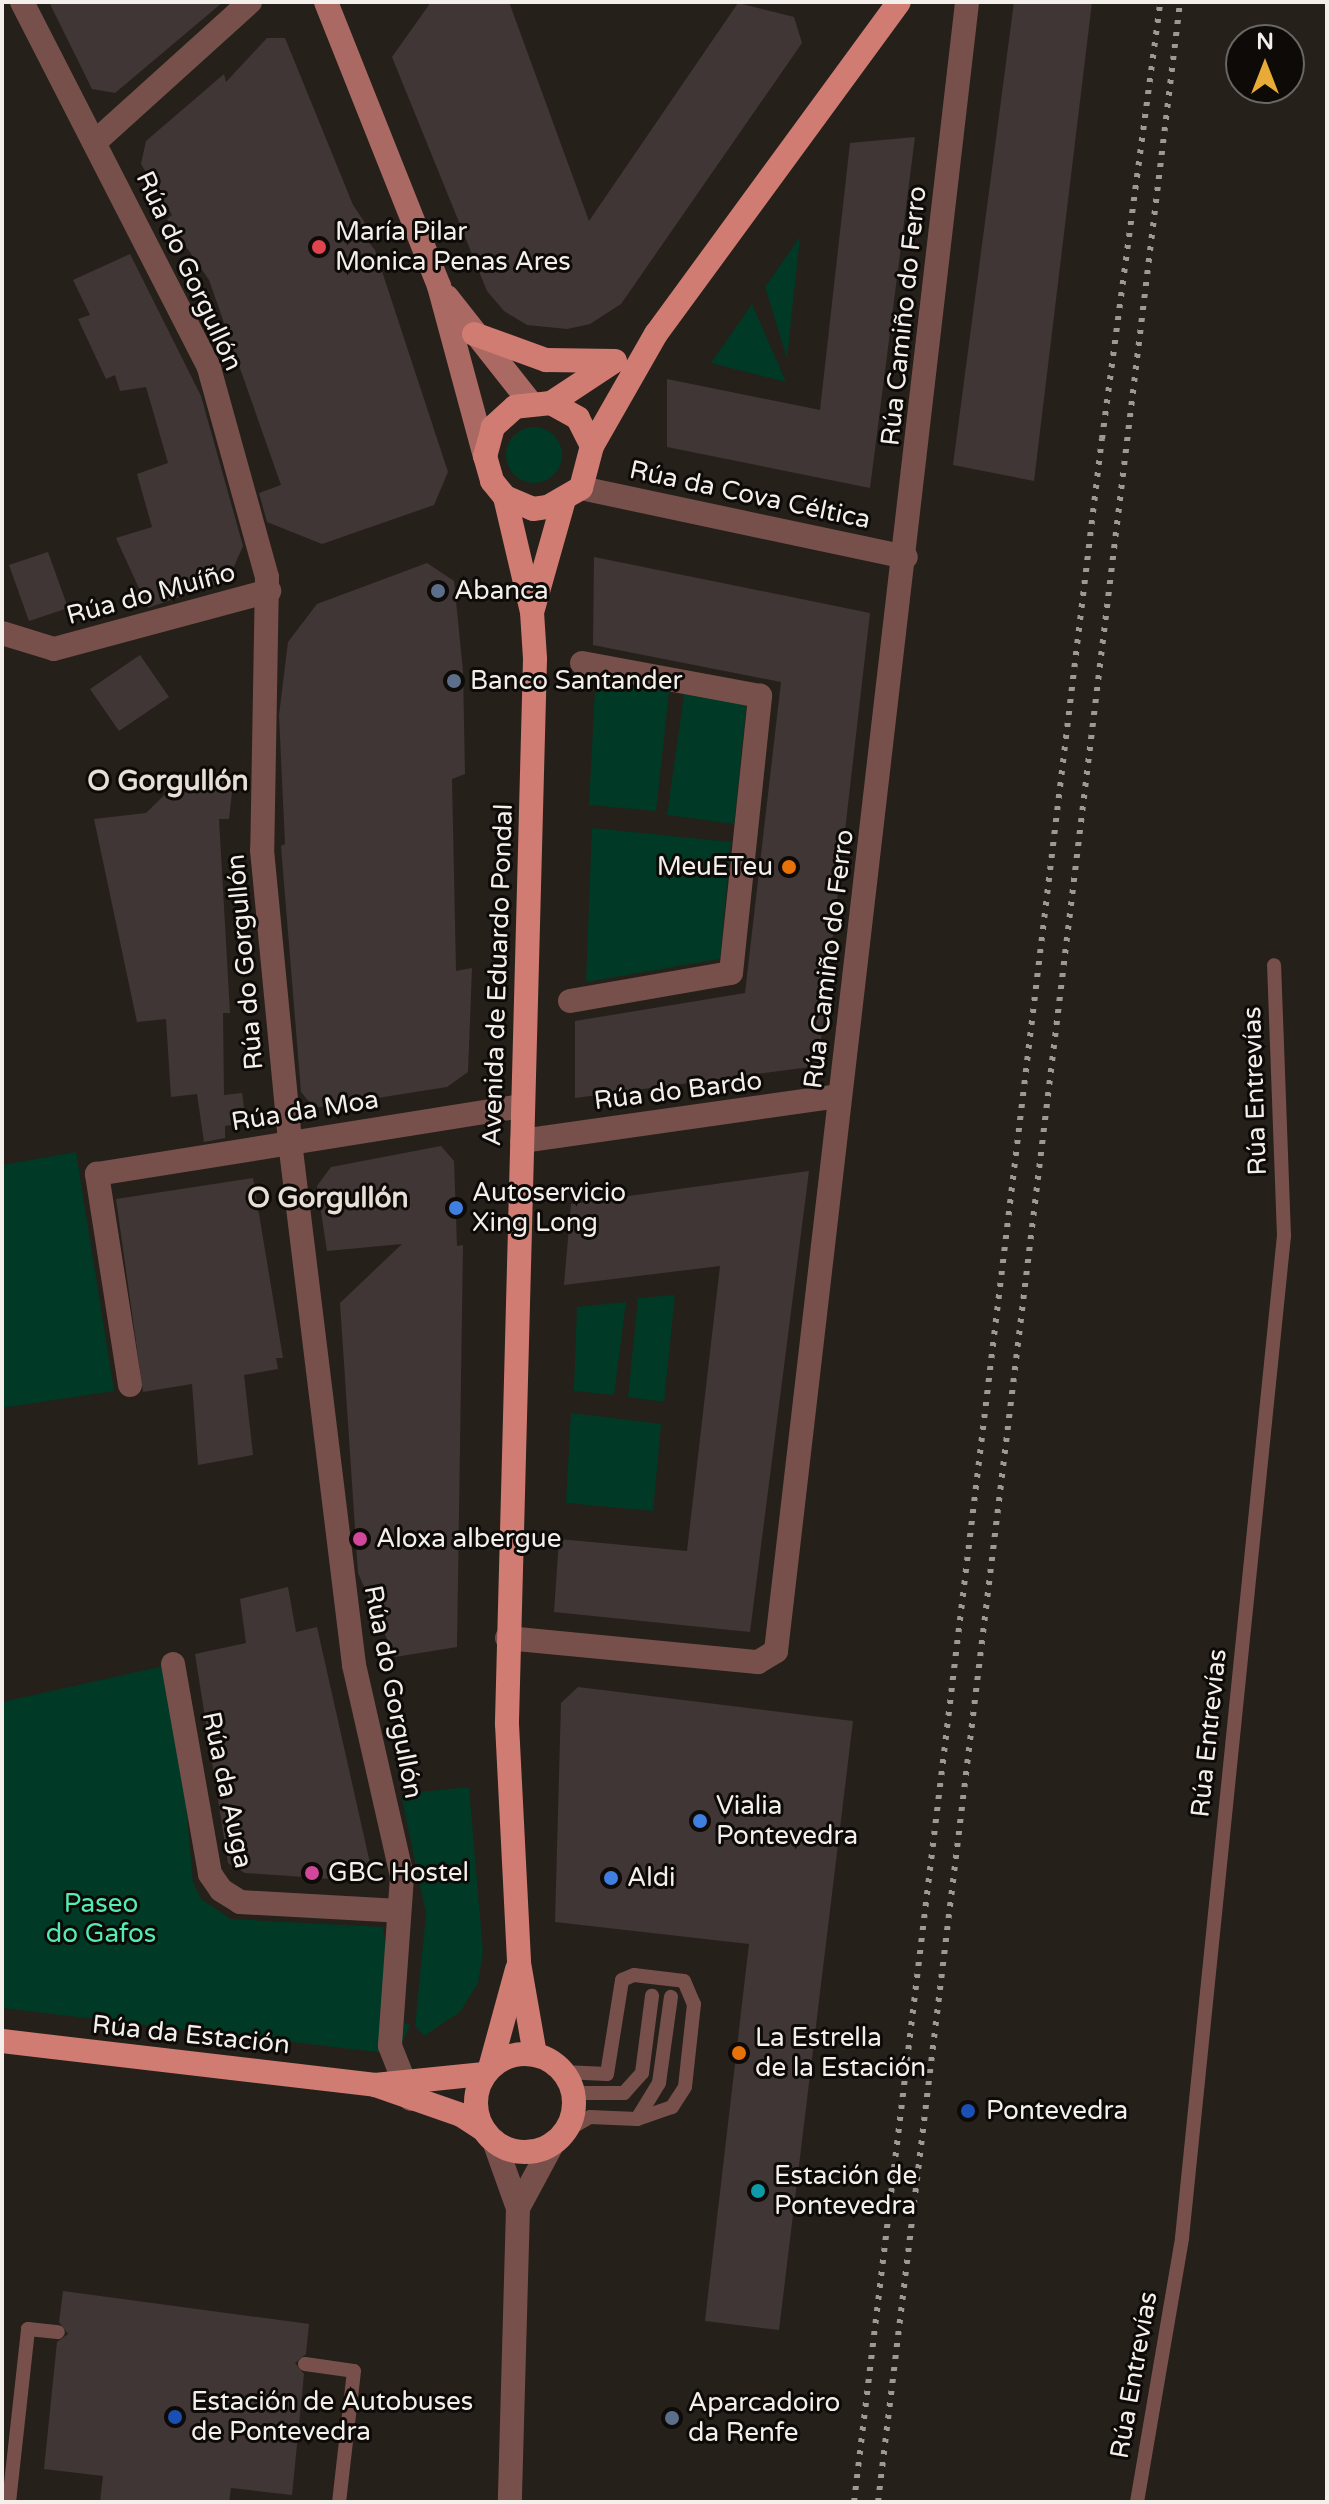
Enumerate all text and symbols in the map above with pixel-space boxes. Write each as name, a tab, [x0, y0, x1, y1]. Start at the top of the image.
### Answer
north arrow	[1225, 24, 1305, 104]
text: N	[1256, 29, 1274, 55]
street label: Rúa do Gorgullón	[129, 166, 249, 376]
street label: Rúa Camiño do Ferro	[875, 185, 933, 447]
place label: María Pilar Monica Penas Ares	[335, 216, 571, 278]
marker: María Pilar Monica Penas Ares	[310, 238, 328, 256]
street label: Rúa da Cova Céltica	[627, 454, 873, 536]
street label: Rúa do Muíño	[63, 556, 239, 632]
place label: Abanca	[454, 575, 549, 607]
marker: Abanca	[429, 582, 447, 600]
place label: Banco Santander	[470, 665, 682, 697]
marker: Banco Santander	[445, 672, 463, 690]
district label: O Gorgullón	[87, 764, 249, 798]
street label: Avenida de Eduardo Pondal	[476, 803, 520, 1147]
street label: Rúa Camiño do Ferro	[798, 828, 860, 1090]
place label: MeuETeu	[657, 851, 773, 883]
street label: Rúa do Gorgullón	[220, 853, 270, 1071]
marker: MeuETeu	[780, 858, 798, 876]
street label: Rúa Entrevías	[1236, 1006, 1274, 1176]
street label: Rúa do Bardo	[592, 1065, 764, 1117]
street label: Rúa da Moa	[229, 1084, 381, 1138]
place label: Autoservicio Xing Long	[472, 1177, 626, 1238]
district label: O Gorgullón	[247, 1181, 409, 1215]
marker: Autoservicio Xing Long	[447, 1199, 465, 1217]
place label: Aloxa albergue	[376, 1523, 561, 1555]
marker: Aloxa albergue	[351, 1530, 369, 1548]
street label: Rúa do Gorgullón	[357, 1583, 429, 1801]
street label: Rúa Entrevías	[1185, 1647, 1233, 1819]
street label: Rúa da Auga	[195, 1709, 259, 1871]
place label: Vialia Pontevedra	[716, 1790, 858, 1852]
marker: Vialia Pontevedra	[691, 1812, 709, 1830]
place label: GBC Hostel	[328, 1857, 469, 1889]
place label: Aldi	[627, 1862, 676, 1894]
marker: GBC Hostel	[303, 1864, 321, 1882]
marker: Aldi	[602, 1869, 620, 1887]
park label: Paseo do Gafos	[46, 1888, 156, 1950]
street label: Rúa da Estación	[91, 2009, 291, 2061]
place label: La Estrella de la Estación	[755, 2022, 926, 2084]
marker: La Estrella de la Estación	[730, 2044, 748, 2062]
place label: Pontevedra	[986, 2095, 1128, 2127]
marker: Pontevedra	[957, 2100, 979, 2122]
place label: Estación de Pontevedra	[774, 2160, 917, 2222]
marker: Estación de Pontevedra	[749, 2182, 767, 2200]
street label: Rúa Entrevías	[1104, 2289, 1164, 2461]
place label: Estación de Autobuses de Pontevedra	[191, 2386, 473, 2448]
place label: Aparcadoiro da Renfe	[688, 2387, 840, 2448]
marker: Estación de Autobuses de Pontevedra	[166, 2408, 184, 2426]
marker: Aparcadoiro da Renfe	[663, 2409, 681, 2427]

